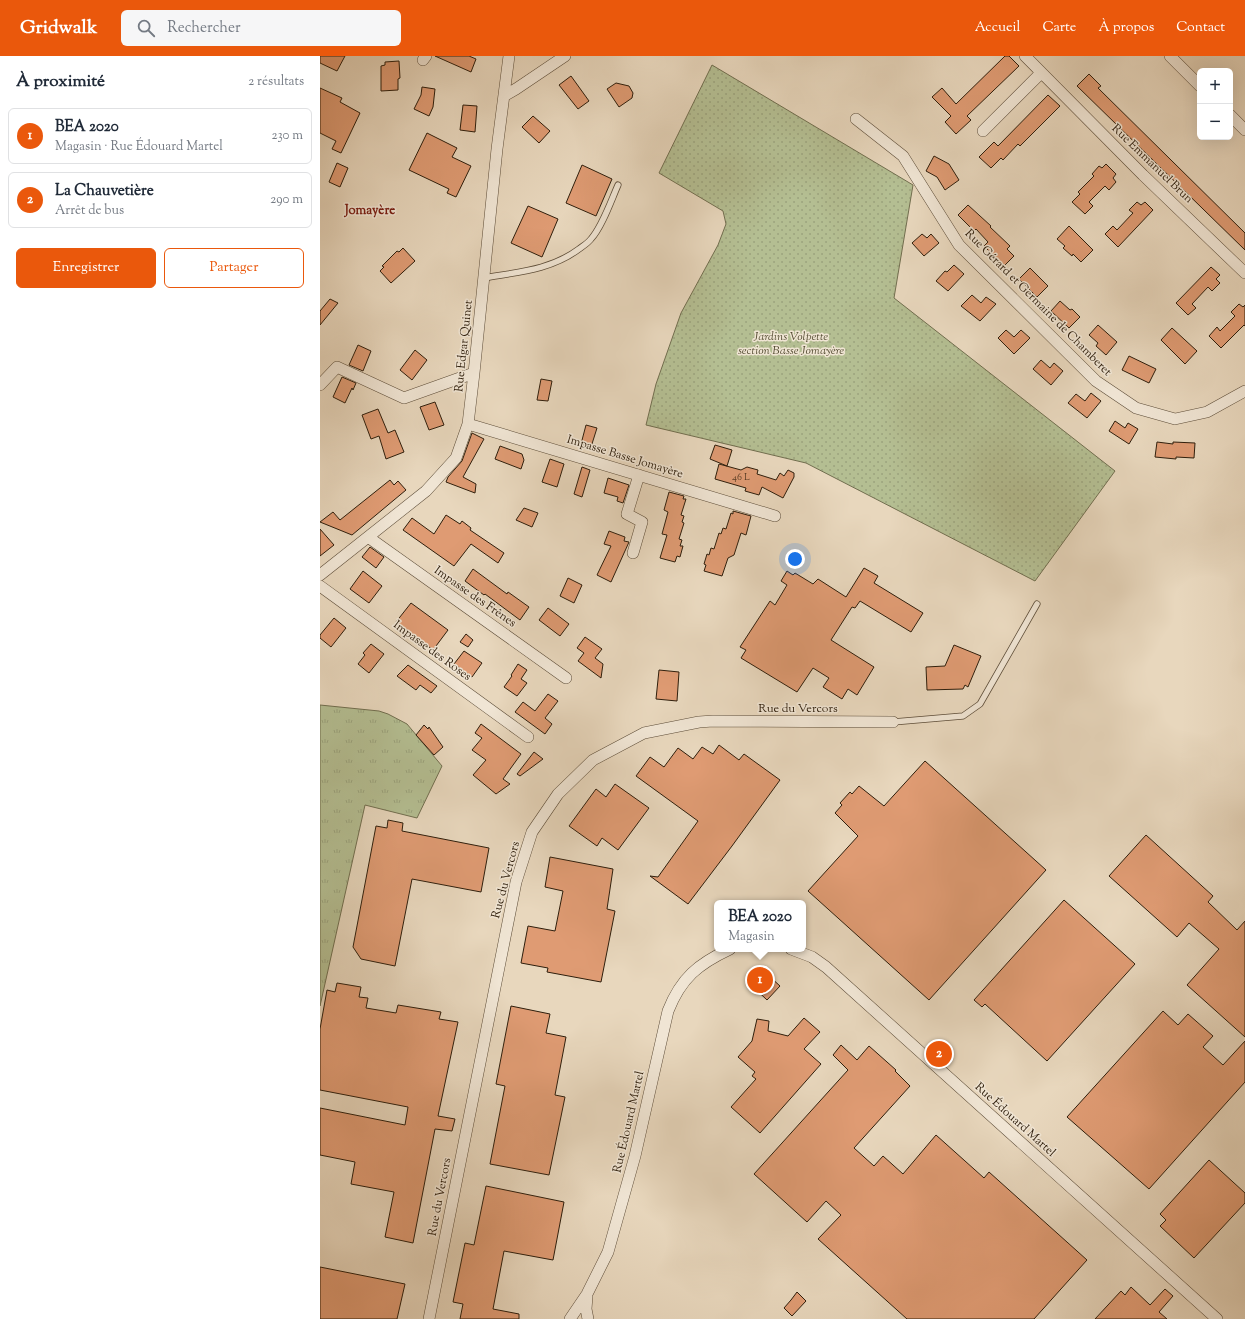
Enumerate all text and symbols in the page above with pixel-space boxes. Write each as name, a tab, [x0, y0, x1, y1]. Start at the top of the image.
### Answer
search box	[121, 10, 401, 46]
text: Gridwalk	[20, 15, 97, 42]
icon: search	[135, 17, 157, 39]
text: Rechercher	[167, 18, 241, 39]
text: Accueil	[975, 18, 1020, 38]
text: Carte	[1042, 18, 1076, 38]
text: À propos	[1098, 18, 1154, 38]
text: Contact	[1176, 18, 1225, 38]
map controls	[1197, 68, 1233, 140]
button: +	[1197, 68, 1233, 104]
text: À proximité	[16, 70, 105, 94]
text: 2 résultats	[248, 73, 304, 91]
button: −	[1197, 104, 1233, 140]
text: BEA 2020	[55, 117, 119, 138]
street label: Rue Emmanuel Brun	[1107, 120, 1197, 208]
text: 1	[28, 127, 32, 145]
text: 230 m	[271, 127, 303, 145]
text: Magasin · Rue Édouard Martel	[55, 138, 223, 156]
text: La Chauvetière	[55, 181, 154, 202]
text: 2	[27, 191, 33, 209]
text: 290 m	[270, 191, 303, 209]
text: Arrêt de bus	[55, 202, 124, 220]
district label: Jomayère	[344, 202, 395, 220]
street label: Rue Gérard et Germaine de Chamberet	[960, 225, 1116, 381]
button: Enregistrer	[16, 248, 156, 288]
button: Partager	[164, 248, 304, 288]
street label: Rue Edgar Quinet	[450, 299, 478, 393]
park label: Jardins Volpette section Basse Jomayère	[738, 328, 844, 360]
street label: Impasse Basse Jomayère	[565, 431, 686, 483]
house number: 46 L	[732, 470, 750, 485]
your location	[785, 549, 805, 569]
street label: Impasse des Frênes	[430, 562, 520, 632]
street label: Impasse des Roses	[389, 616, 475, 686]
street label: Rue du Vercors	[758, 700, 838, 718]
street label: Rue du Vercors	[487, 839, 525, 921]
popup	[714, 900, 806, 952]
text: BEA 2020	[728, 907, 792, 928]
text: Magasin	[728, 928, 775, 946]
pin: 1	[747, 965, 773, 995]
pin: 2	[926, 1039, 952, 1069]
street label: Rue Édouard Martel	[609, 1069, 650, 1175]
street label: Rue Édouard Martel	[970, 1079, 1060, 1162]
street label: Rue du Vercors	[424, 1156, 456, 1238]

